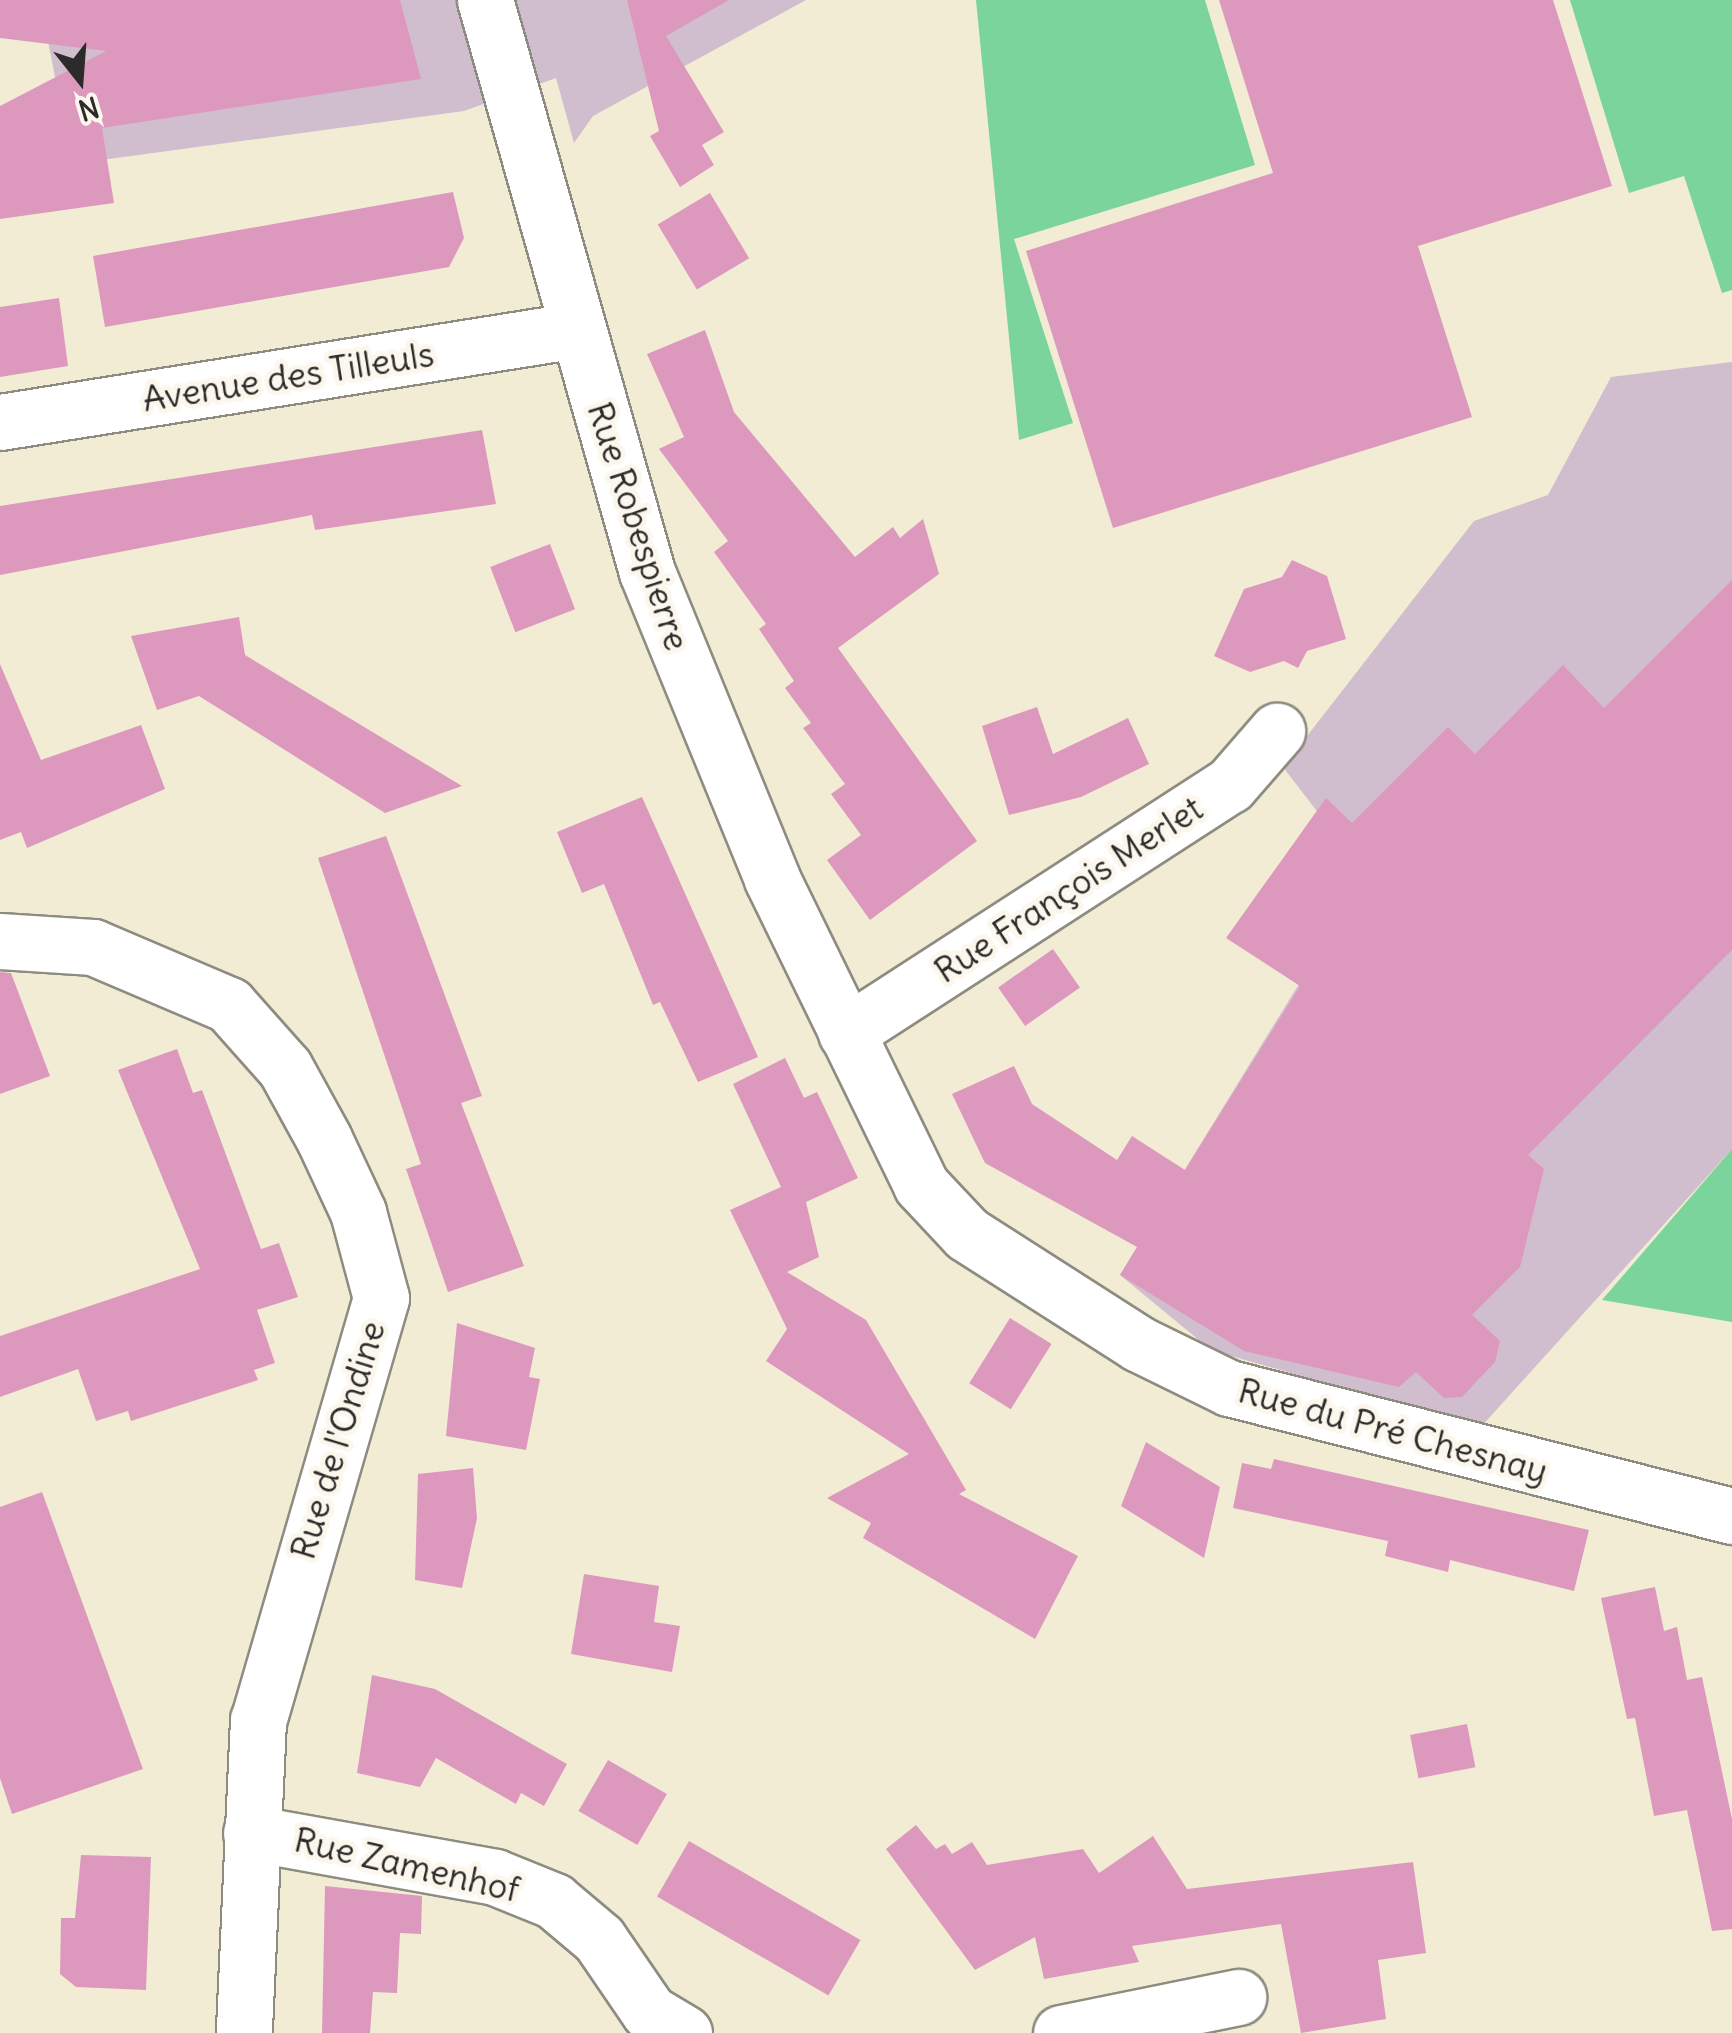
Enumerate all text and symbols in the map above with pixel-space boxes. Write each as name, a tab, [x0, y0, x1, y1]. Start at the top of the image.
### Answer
north arrow	[30, 30, 130, 130]
text: N	[74, 89, 103, 129]
street label: Avenue des Tilleuls	[139, 332, 437, 420]
street label: Rue Robespierre	[579, 397, 699, 655]
street label: Rue François Merlet	[926, 787, 1210, 991]
street label: Rue de l'Ondine	[281, 1316, 393, 1564]
street label: Rue du Pré Chesnay	[1234, 1369, 1552, 1491]
street label: Rue Zamenhof	[290, 1818, 524, 1910]

